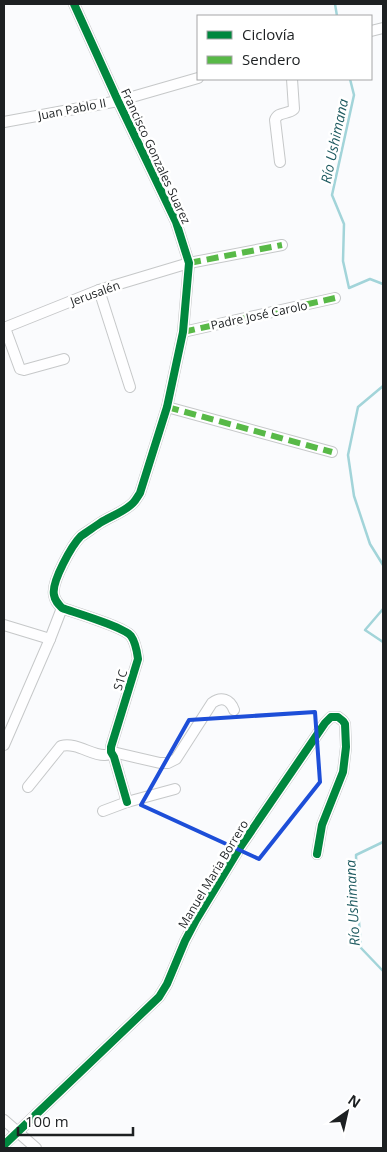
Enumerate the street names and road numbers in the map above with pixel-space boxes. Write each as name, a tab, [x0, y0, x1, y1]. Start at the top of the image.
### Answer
street label: Francisco Gonzales Suarez	[117, 85, 195, 227]
street label: Juan Pablo II	[36, 94, 108, 124]
street label: Jerusalén	[67, 276, 122, 310]
street label: Padre José Carolo	[209, 296, 309, 334]
street label: S1C	[109, 667, 131, 693]
street label: Manuel Maria Borrero	[174, 817, 252, 931]

